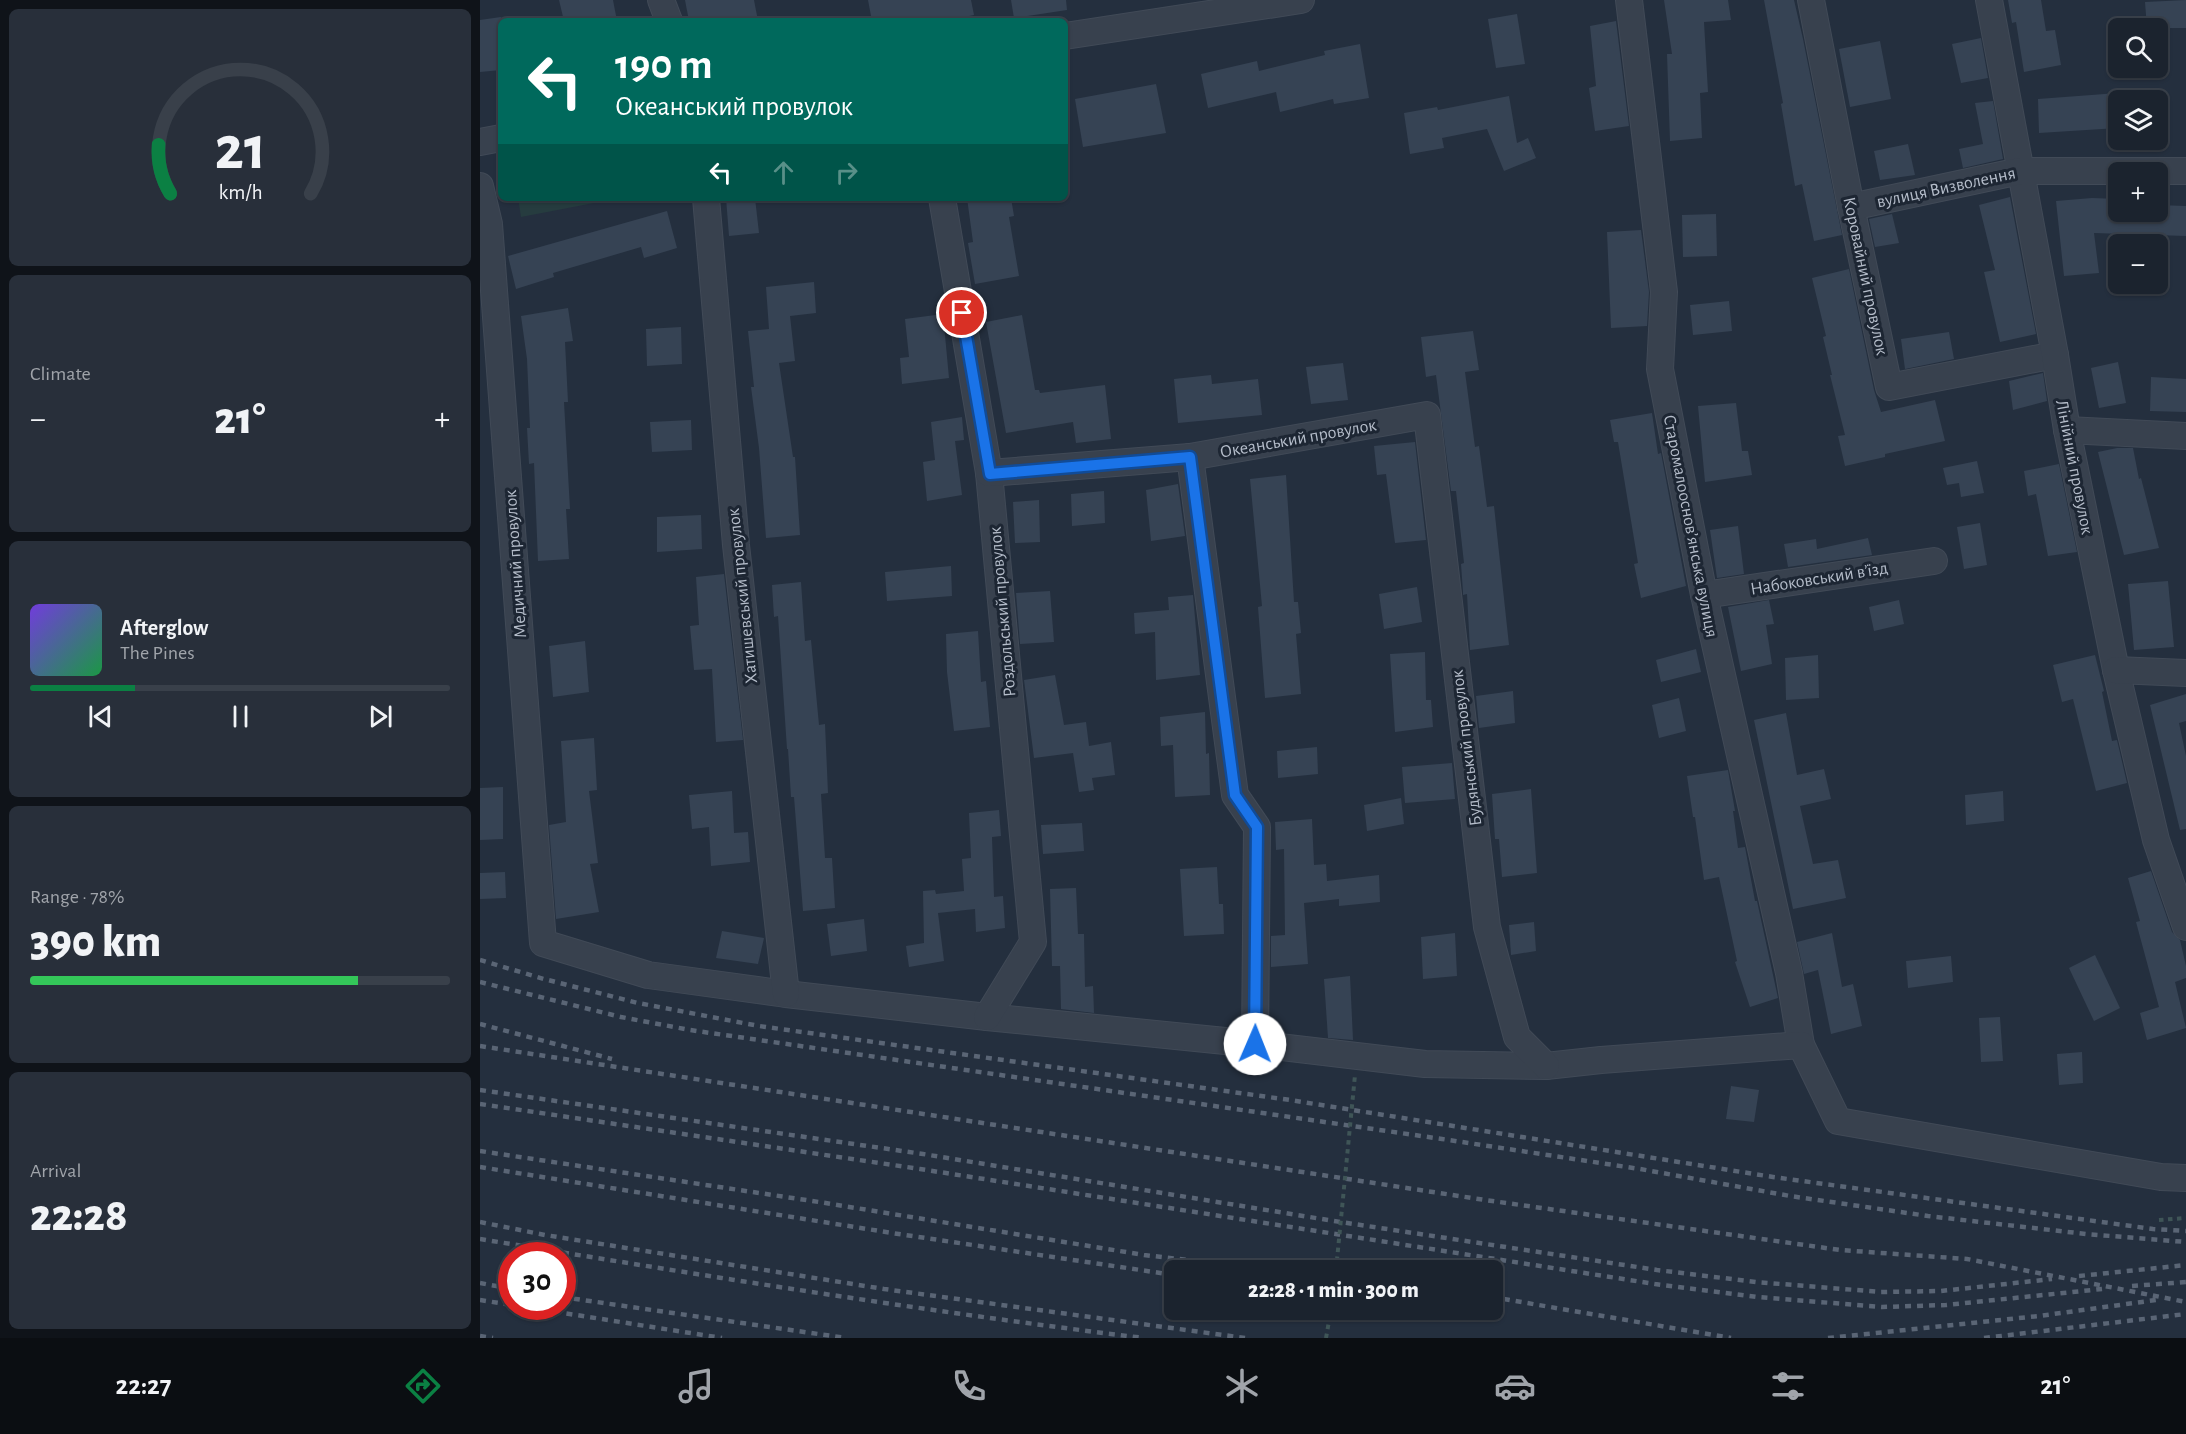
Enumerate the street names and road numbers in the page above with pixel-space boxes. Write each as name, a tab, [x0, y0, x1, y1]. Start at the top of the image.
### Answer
street label: вулиця Визволення	[1875, 164, 2017, 211]
street label: Коровайний провулок	[1839, 195, 1891, 358]
street label: Лінійний провулок	[2052, 398, 2096, 537]
street label: Старомалооснов’янська вулиця	[1660, 413, 1720, 639]
street label: Океанський провулок	[1218, 416, 1379, 462]
street label: Медичний провулок	[502, 488, 530, 639]
street label: Хатишевський провулок	[725, 507, 761, 685]
street label: Роздольський провулок	[987, 525, 1019, 698]
street label: Набоковський в’їзд	[1749, 558, 1889, 599]
street label: Будянський провулок	[1448, 668, 1485, 827]

